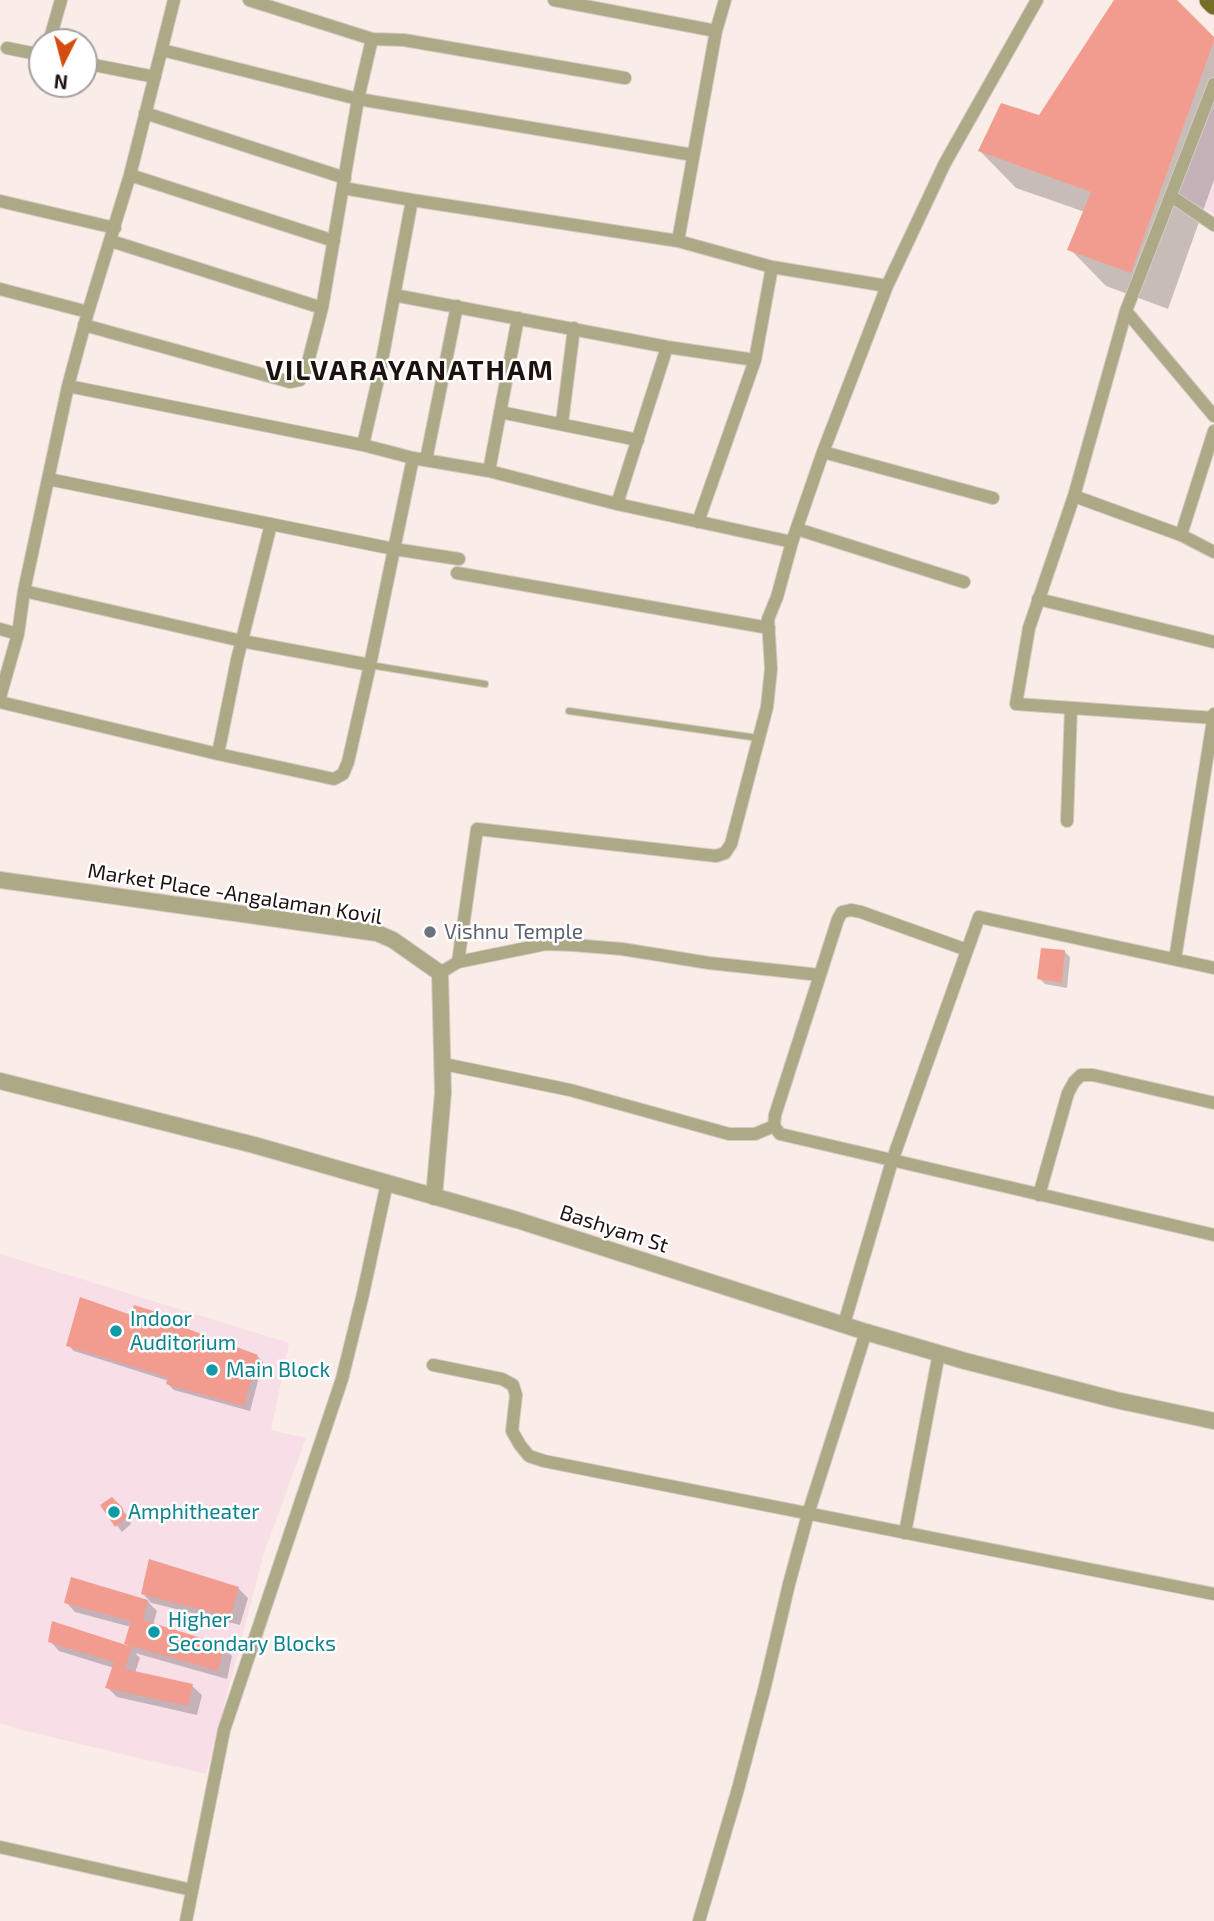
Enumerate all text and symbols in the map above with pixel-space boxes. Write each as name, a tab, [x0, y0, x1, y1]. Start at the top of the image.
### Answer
north arrow	[28, 28, 98, 98]
text: N	[53, 70, 69, 95]
district label: VILVARAYANATHAM	[267, 354, 553, 388]
street label: Market Place -Angalaman Kovil	[86, 858, 384, 930]
place label: Vishnu Temple	[444, 919, 583, 945]
marker: Vishnu Temple	[422, 924, 438, 940]
street label: Bashyam St	[557, 1200, 671, 1258]
place label: Indoor Auditorium	[130, 1306, 236, 1356]
marker: Indoor Auditorium	[108, 1323, 124, 1339]
place label: Main Block	[226, 1357, 330, 1383]
marker: Main Block	[204, 1362, 220, 1378]
place label: Amphitheater	[128, 1499, 260, 1525]
marker: Amphitheater	[106, 1504, 122, 1520]
place label: Higher Secondary Blocks	[168, 1607, 336, 1657]
marker: Higher Secondary Blocks	[146, 1624, 162, 1640]

